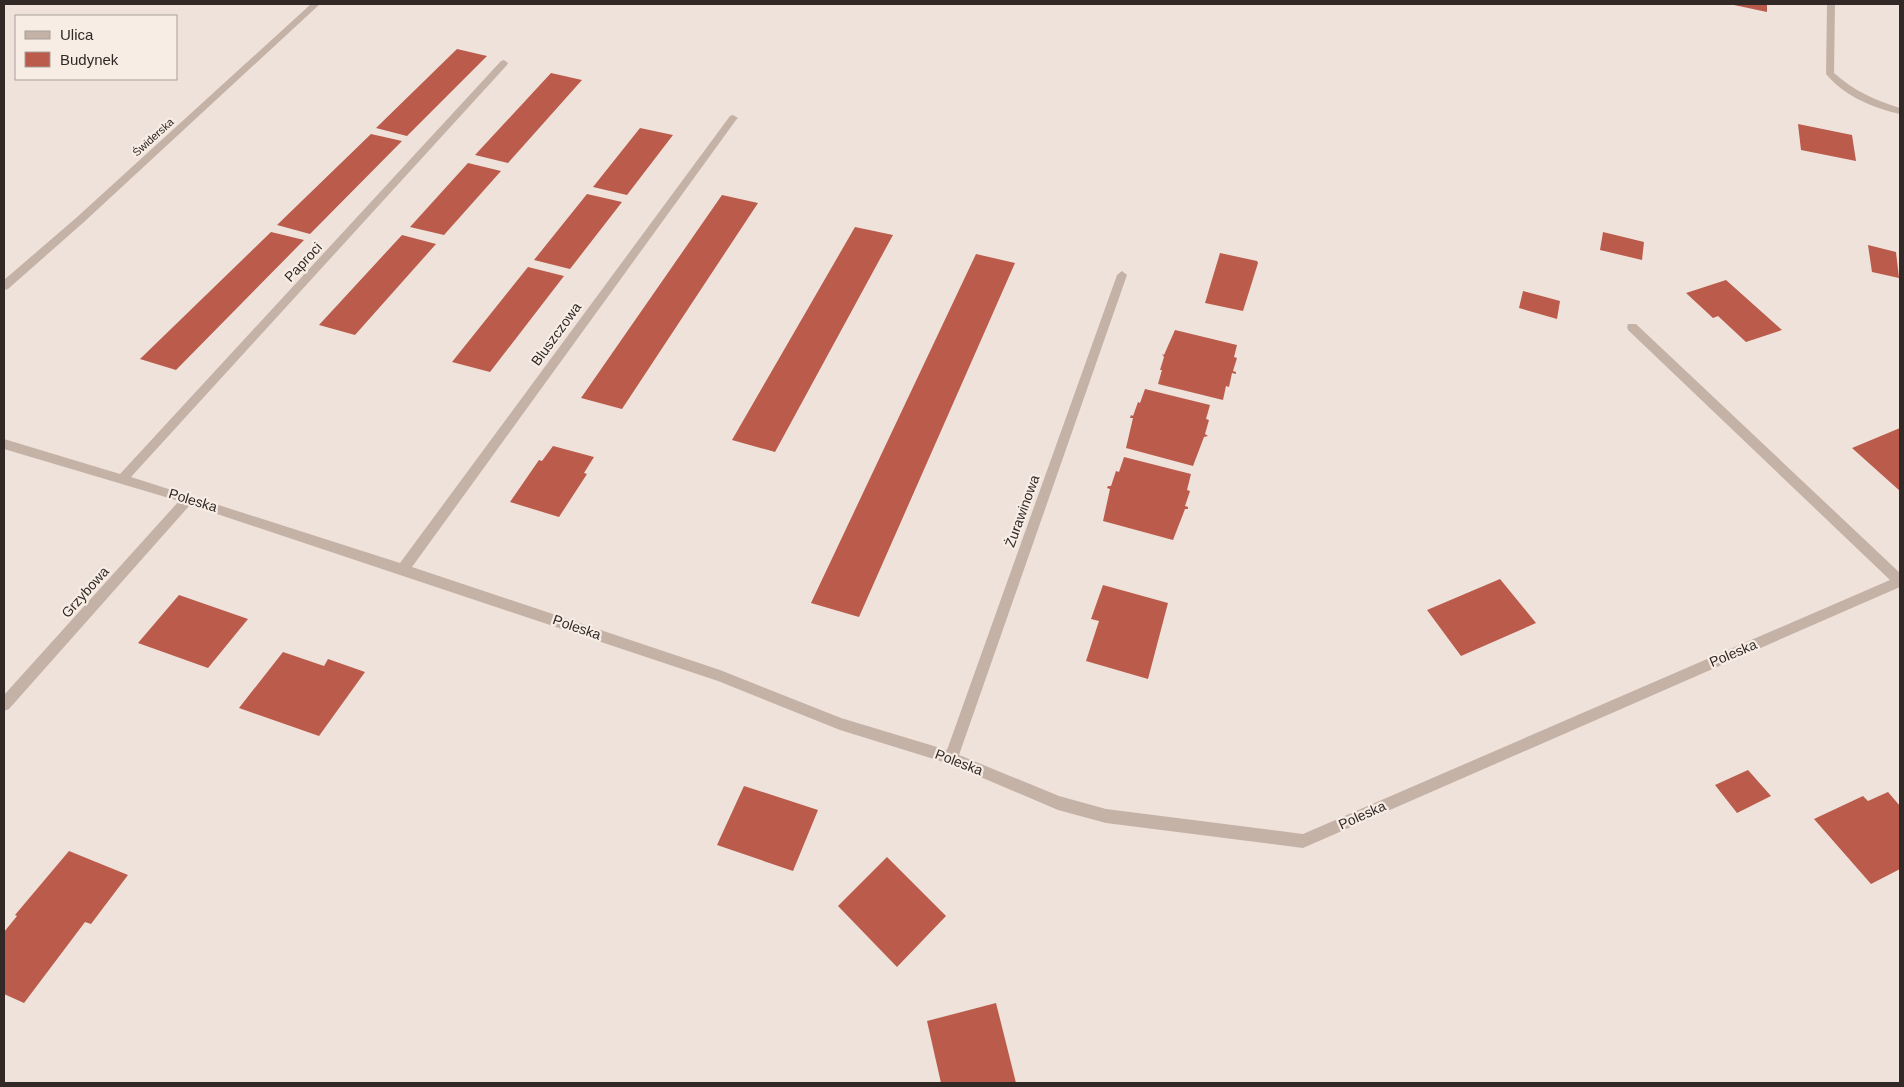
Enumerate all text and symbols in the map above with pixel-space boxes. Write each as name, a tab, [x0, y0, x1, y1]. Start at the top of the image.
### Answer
legend	[15, 15, 178, 80]
text: Ulica	[60, 26, 94, 43]
text: Budynek	[60, 51, 119, 68]
street label: Świderska	[130, 115, 177, 158]
street label: Paproci	[281, 239, 325, 285]
street label: Bluszczowa	[528, 299, 584, 369]
street label: Żurawinowa	[1001, 472, 1042, 549]
street label: Poleska	[167, 485, 219, 515]
street label: Grzybowa	[58, 563, 112, 621]
street label: Poleska	[551, 611, 603, 643]
street label: Poleska	[1707, 636, 1759, 670]
street label: Poleska	[933, 746, 985, 778]
street label: Poleska	[1336, 797, 1388, 832]

